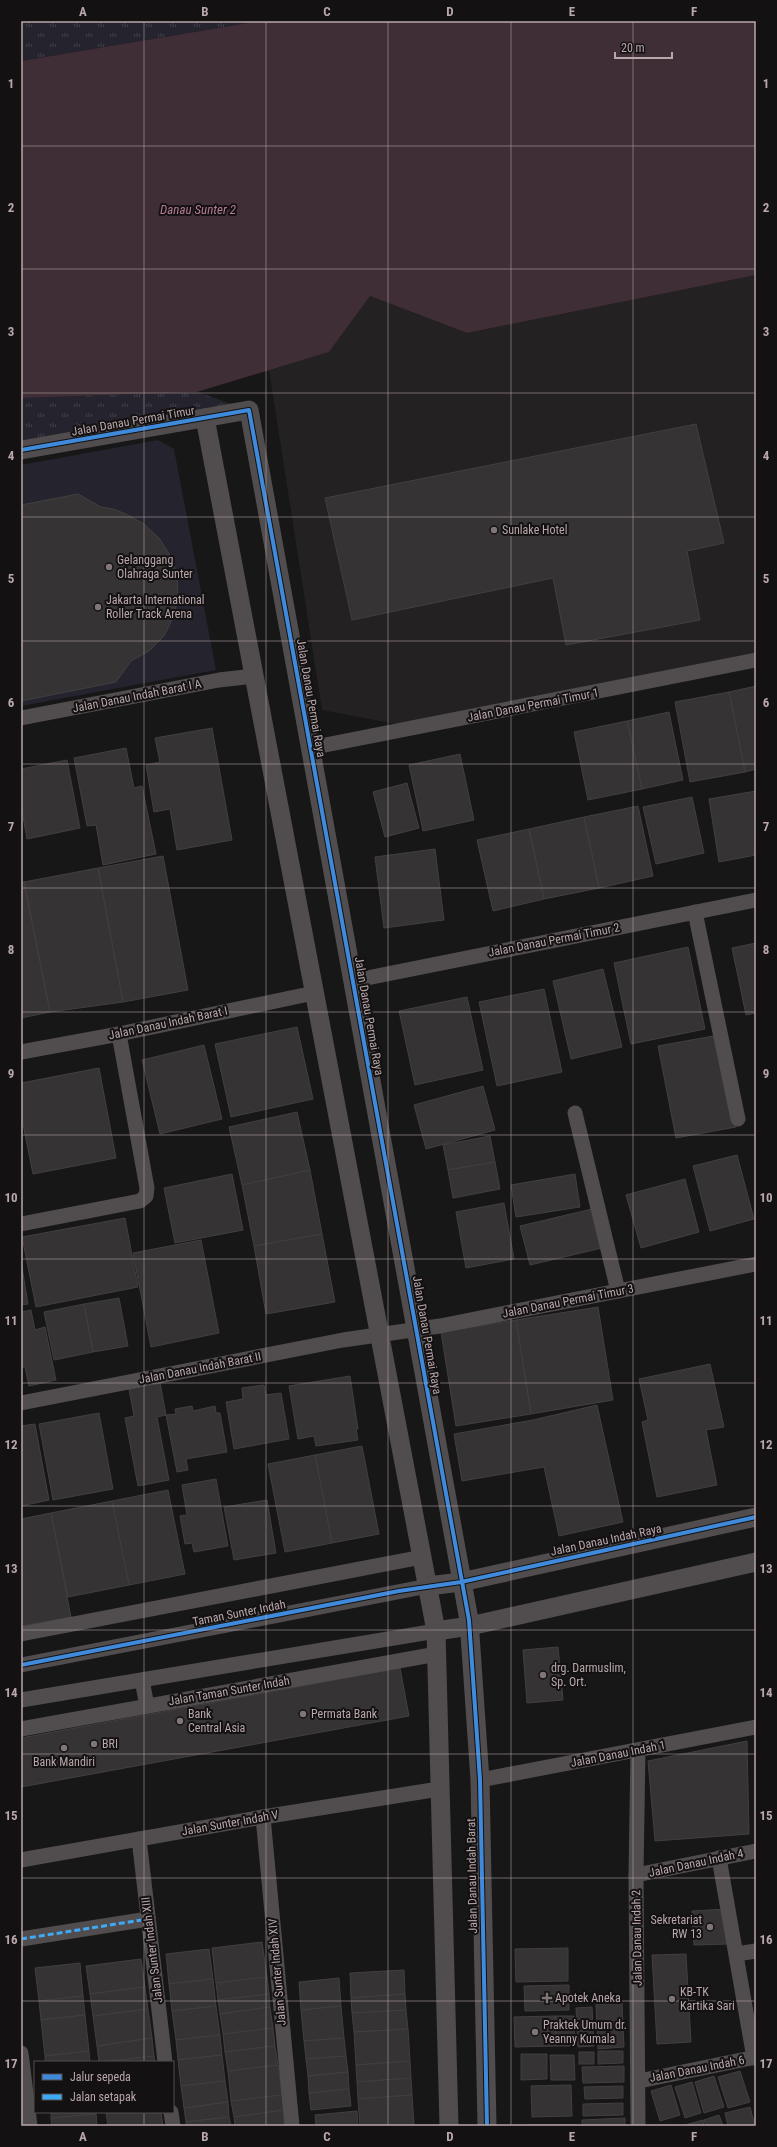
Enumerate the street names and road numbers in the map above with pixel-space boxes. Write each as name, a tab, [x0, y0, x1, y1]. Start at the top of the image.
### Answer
street label: Jalan Danau Permai Timur	[70, 403, 196, 439]
street label: Jalan Danau Permai Raya	[294, 638, 328, 759]
street label: Jalan Danau Indah Barat I A	[71, 677, 203, 715]
street label: Jalan Danau Permai Timur 1	[466, 685, 600, 725]
street label: Jalan Danau Permai Timur 2	[487, 920, 621, 960]
street label: Jalan Danau Permai Raya	[352, 956, 386, 1077]
street label: Jalan Danau Indah Barat I	[107, 1004, 229, 1042]
street label: Jalan Danau Permai Raya	[410, 1275, 444, 1396]
street label: Jalan Danau Permai Timur 3	[501, 1281, 635, 1321]
street label: Jalan Danau Indah Barat II	[138, 1349, 262, 1387]
street label: Jalan Danau Indah Raya	[549, 1521, 663, 1559]
street label: Taman Sunter Indah	[191, 1597, 287, 1629]
street label: Jalan Taman Sunter Indah	[167, 1673, 291, 1709]
street label: Jalan Danau Indah 1	[569, 1738, 667, 1770]
street label: Jalan Sunter Indah V	[181, 1808, 280, 1838]
street label: Jalan Danau Indah Barat	[464, 1818, 480, 1934]
street label: Jalan Danau Indah 4	[647, 1846, 745, 1880]
street label: Jalan Danau Indah 2	[629, 1890, 645, 1986]
street label: Jalan Sunter Indah XIII	[139, 1896, 165, 2004]
street label: Jalan Sunter Indah XIV	[265, 1918, 289, 2026]
street label: Jalan Danau Indah 6	[648, 2053, 746, 2085]

